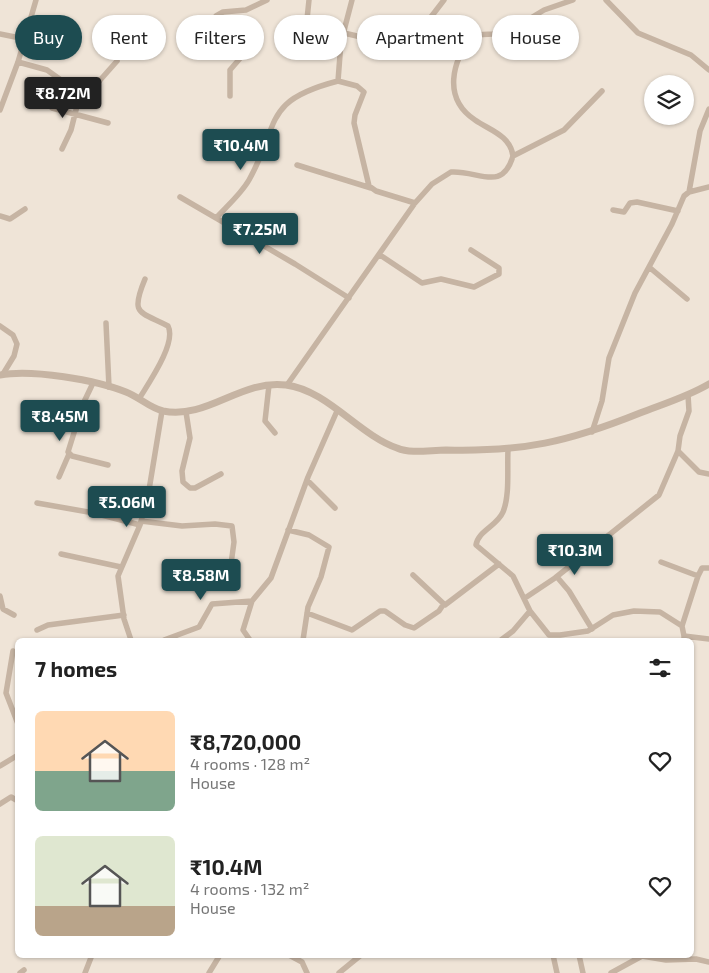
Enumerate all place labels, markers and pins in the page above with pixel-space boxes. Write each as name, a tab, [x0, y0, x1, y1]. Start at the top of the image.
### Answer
pin: ₹8.72M	[22, 76, 104, 119]
pin: ₹10.4M	[200, 128, 282, 171]
pin: ₹7.25M	[219, 212, 301, 255]
pin: ₹8.45M	[19, 400, 101, 442]
pin: ₹5.06M	[86, 486, 168, 528]
pin: ₹10.3M	[534, 534, 616, 576]
pin: ₹8.58M	[160, 558, 242, 601]

